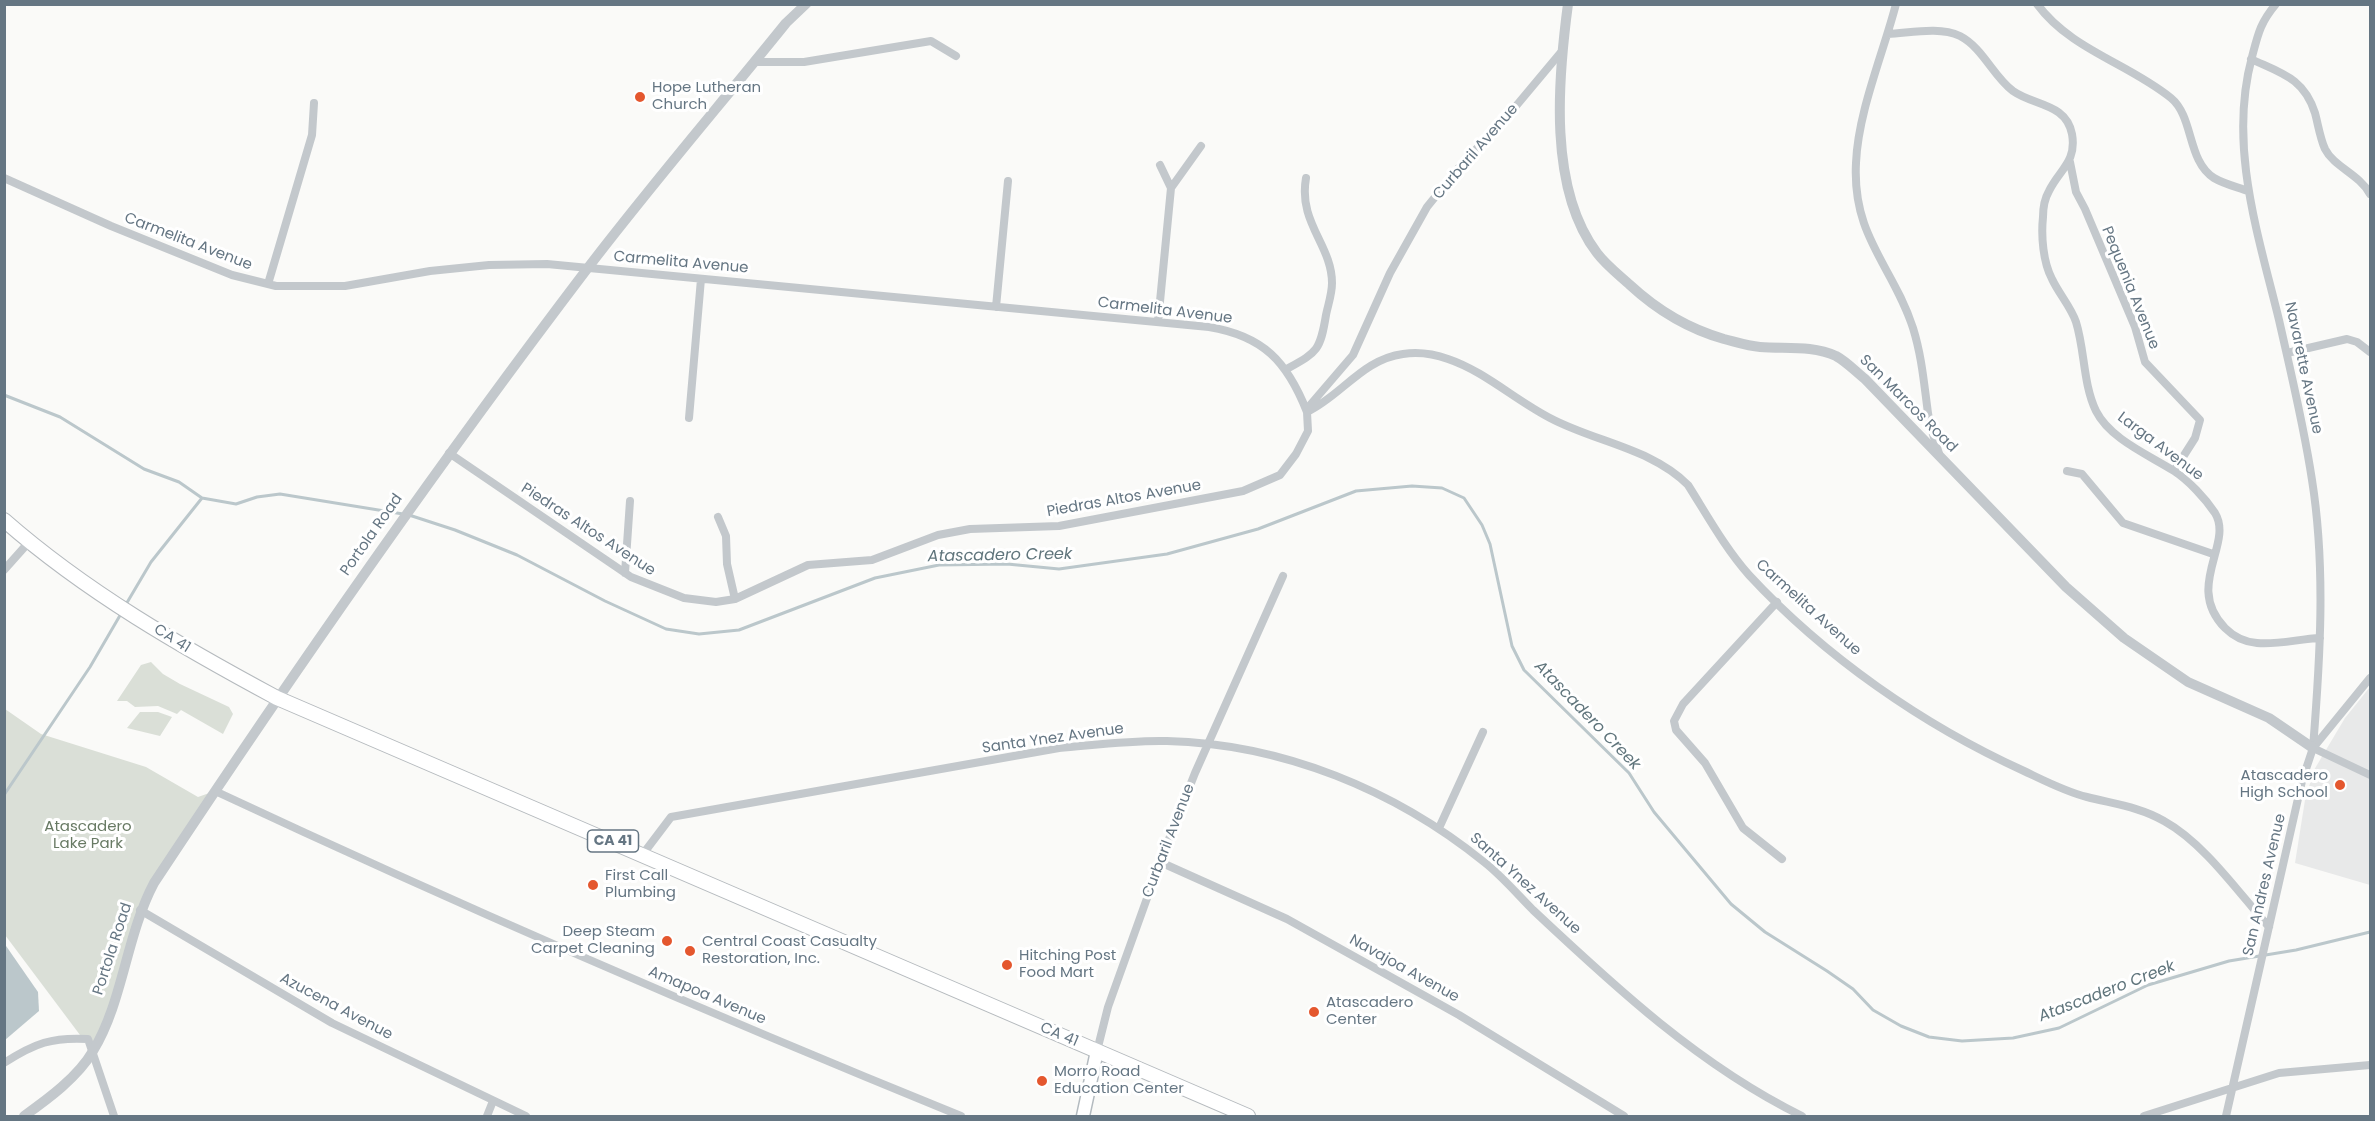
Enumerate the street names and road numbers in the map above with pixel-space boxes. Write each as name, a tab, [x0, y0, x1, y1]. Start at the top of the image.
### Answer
street label: Curbaril Avenue	[1430, 101, 1522, 203]
street label: Carmelita Avenue	[122, 209, 254, 275]
street label: Pequenia Avenue	[2097, 224, 2163, 352]
street label: Carmelita Avenue	[613, 248, 749, 278]
street label: Carmelita Avenue	[1097, 294, 1233, 328]
street label: Navarette Avenue	[2280, 300, 2326, 436]
street label: San Marcos Road	[1855, 351, 1961, 457]
street label: Larga Avenue	[2114, 409, 2206, 485]
street label: Piedras Altos Avenue	[1045, 477, 1203, 521]
street label: Piedras Altos Avenue	[518, 480, 658, 580]
street label: Portola Road	[337, 491, 407, 579]
street label: Carmelita Avenue	[1752, 556, 1864, 660]
street label: CA 41	[150, 621, 194, 657]
street label: Santa Ynez Avenue	[981, 720, 1125, 758]
street label: Curbaril Avenue	[1139, 782, 1199, 900]
street label: San Andres Avenue	[2240, 812, 2290, 958]
street label: Santa Ynez Avenue	[1466, 829, 1584, 939]
road number: CA 41	[588, 830, 638, 852]
street label: Portola Road	[90, 901, 136, 997]
street label: Navajoa Avenue	[1346, 931, 1462, 1007]
street label: Amapoa Avenue	[646, 963, 768, 1029]
street label: Azucena Avenue	[277, 970, 395, 1044]
street label: CA 41	[1037, 1019, 1081, 1051]

